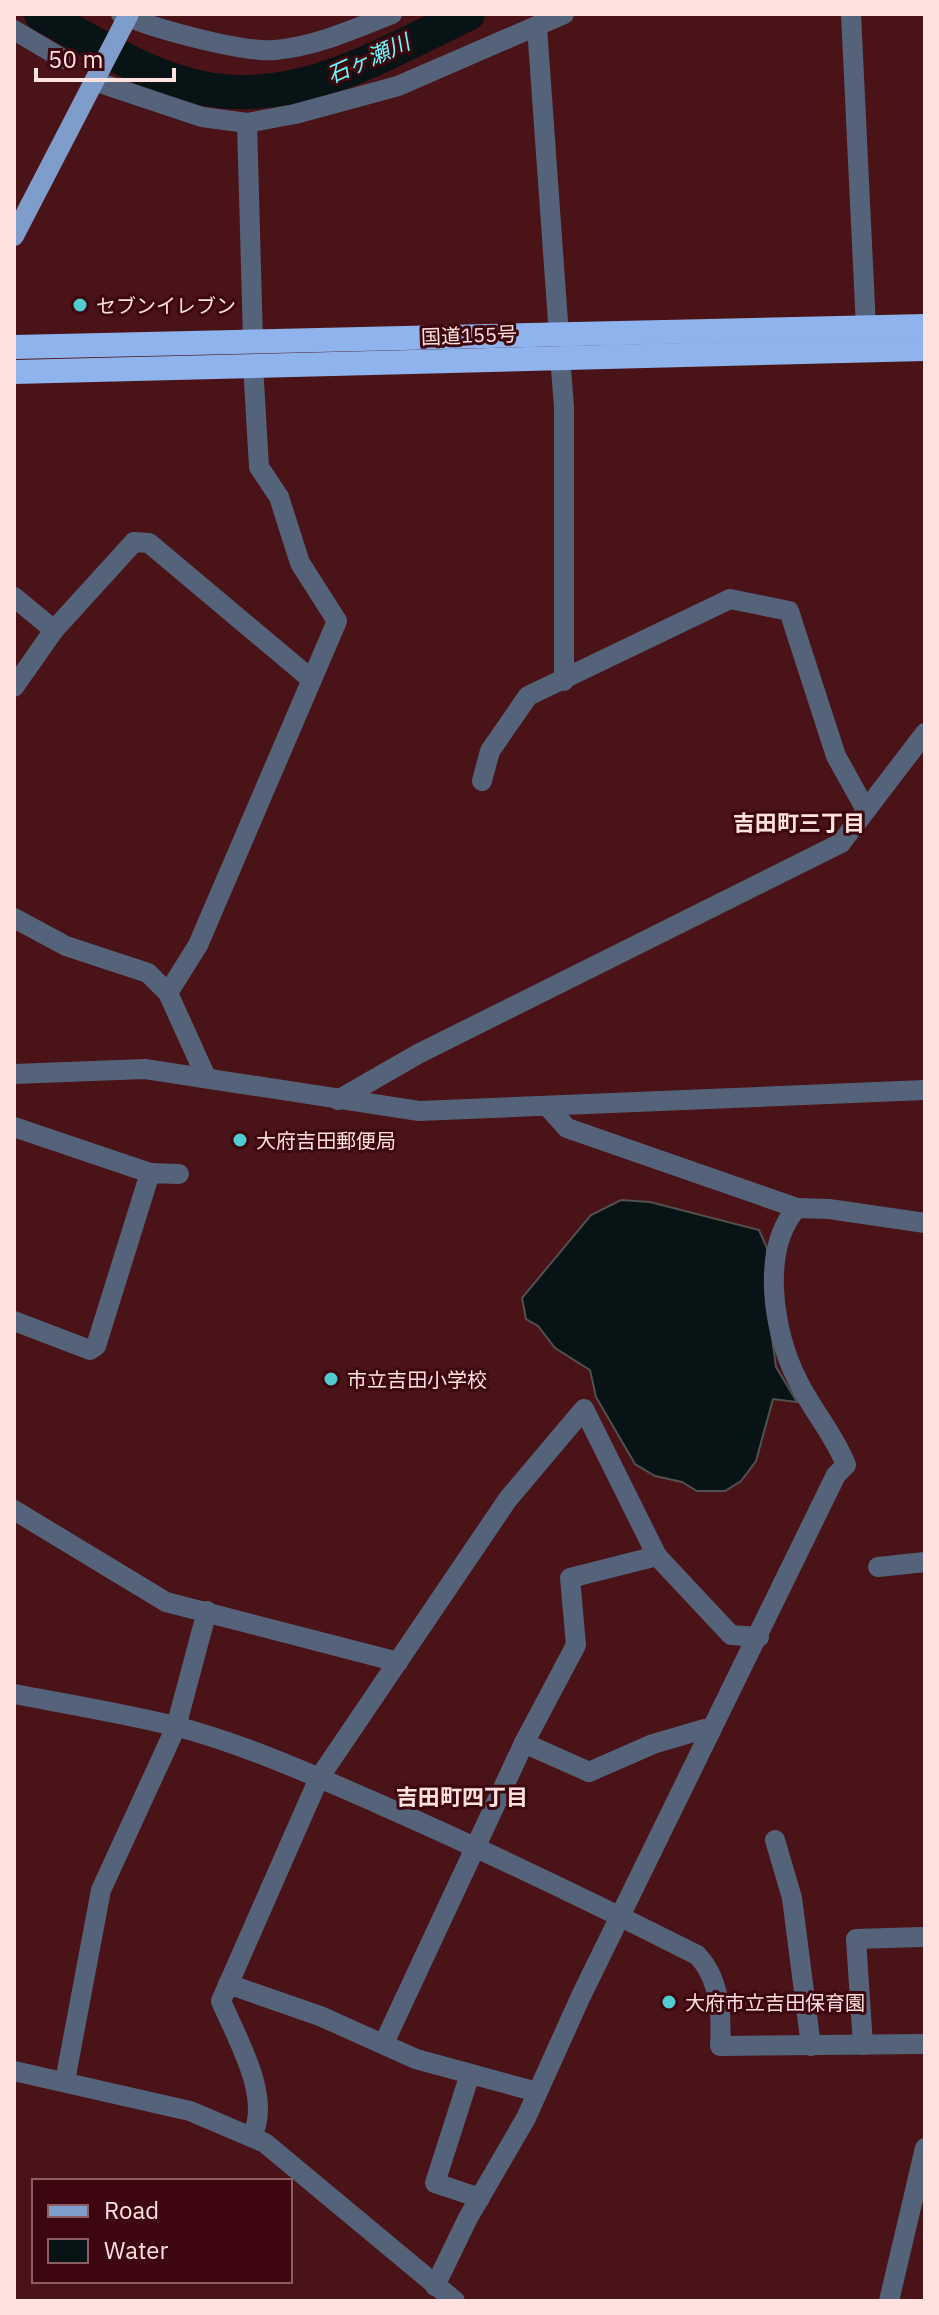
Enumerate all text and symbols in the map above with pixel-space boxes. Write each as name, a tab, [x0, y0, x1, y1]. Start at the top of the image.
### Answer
water label: 石ヶ瀬川	[322, 26, 416, 89]
scale bar	[36, 32, 174, 82]
text: 50 m	[48, 43, 103, 75]
place label: セブンイレブン	[96, 292, 236, 319]
marker: セブンイレブン	[71, 296, 89, 314]
street label: 国道155号	[421, 320, 517, 350]
district label: 吉田町三丁目	[733, 808, 865, 837]
place label: 大府吉田郵便局	[256, 1127, 396, 1154]
marker: 大府吉田郵便局	[231, 1131, 249, 1149]
place label: 市立吉田小学校	[347, 1366, 487, 1393]
marker: 市立吉田小学校	[322, 1370, 340, 1388]
district label: 吉田町四丁目	[396, 1782, 528, 1811]
place label: 大府市立吉田保育園	[685, 1989, 865, 2016]
marker: 大府市立吉田保育園	[660, 1993, 678, 2011]
legend	[32, 2179, 292, 2283]
text: Road	[104, 2194, 159, 2226]
text: Water	[104, 2234, 168, 2266]

